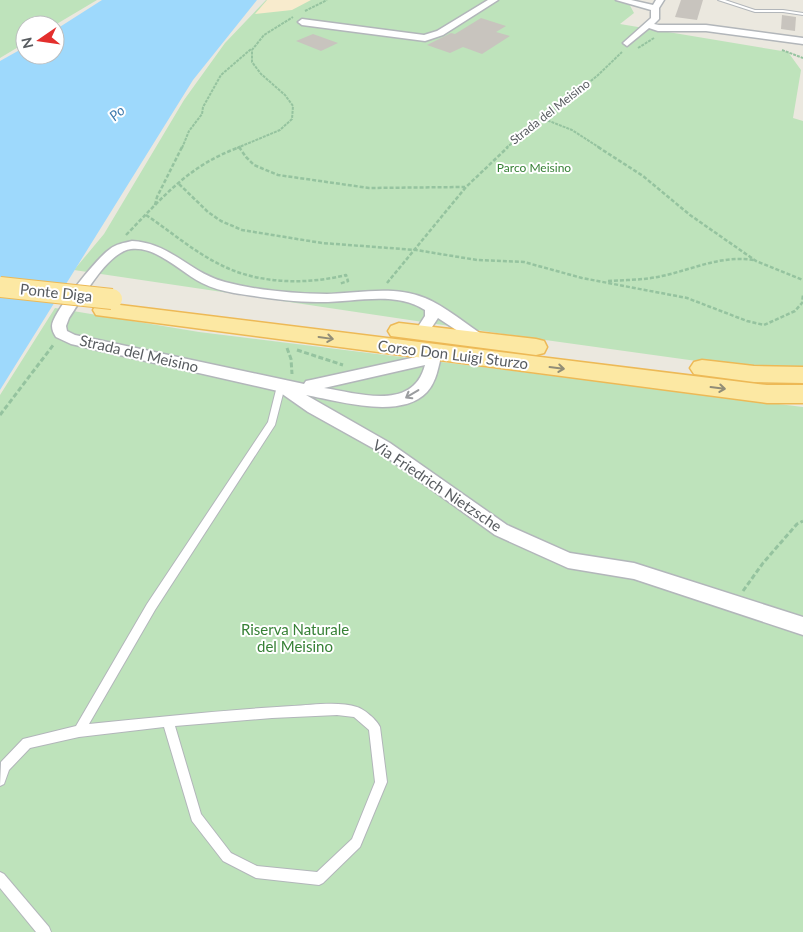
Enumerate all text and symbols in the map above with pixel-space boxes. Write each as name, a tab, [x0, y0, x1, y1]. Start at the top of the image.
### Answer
north arrow	[15, 15, 65, 65]
text: N	[17, 36, 36, 50]
street label: Strada del Meisino	[507, 76, 593, 147]
water label: Po	[105, 101, 128, 124]
park label: Parco Meisino	[497, 160, 571, 175]
street label: Ponte Diga	[19, 279, 93, 305]
street label: Strada del Meisino	[78, 331, 200, 375]
one-way arrow	[318, 334, 334, 344]
street label: Corso Don Luigi Sturzo	[377, 336, 529, 372]
one-way arrow	[549, 363, 565, 373]
one-way arrow	[710, 383, 726, 393]
one-way arrow	[406, 389, 420, 399]
street label: Via Friedrich Nietzsche	[370, 435, 505, 535]
park label: Riserva Naturale del Meisino	[241, 620, 349, 655]

